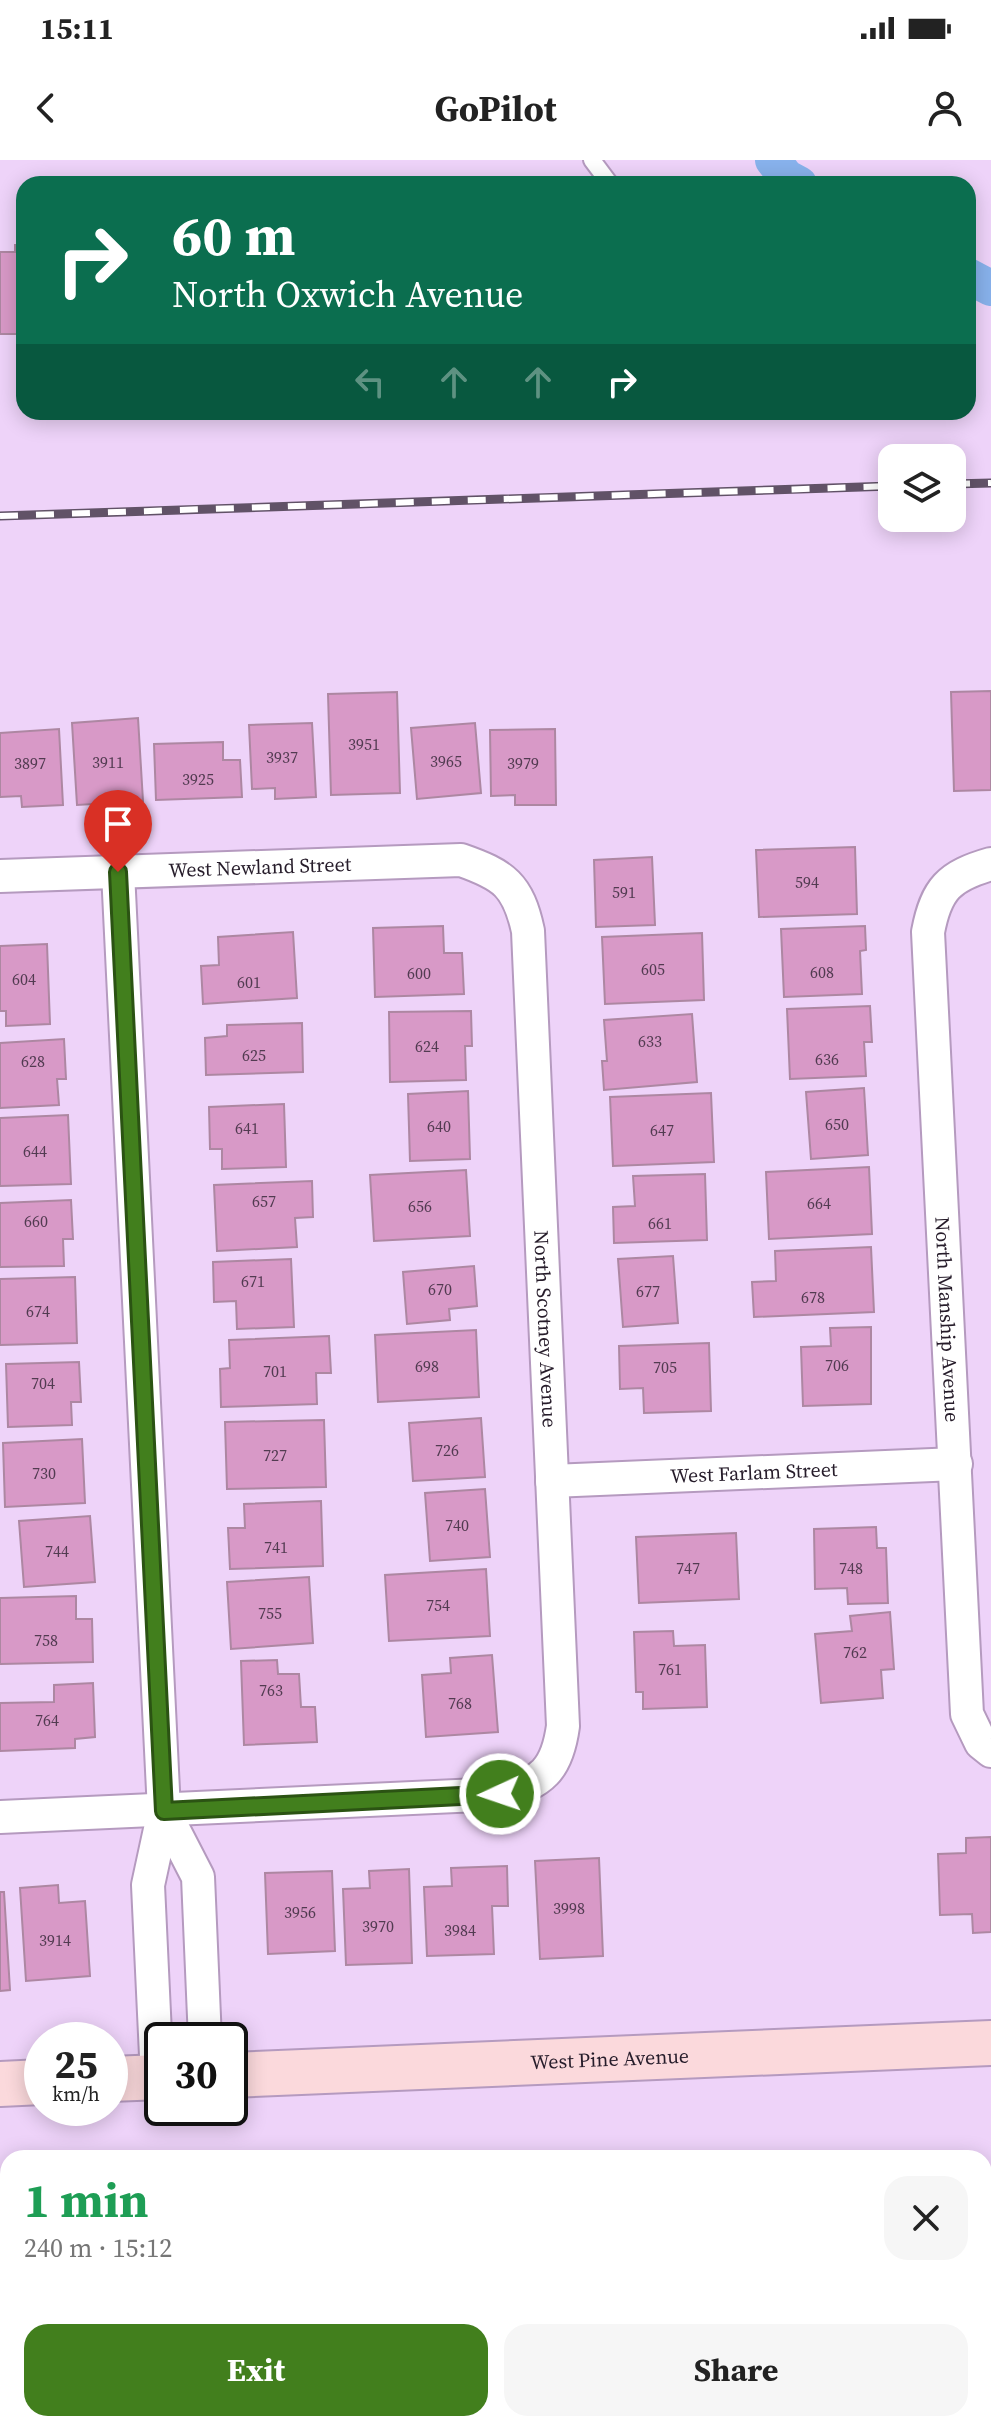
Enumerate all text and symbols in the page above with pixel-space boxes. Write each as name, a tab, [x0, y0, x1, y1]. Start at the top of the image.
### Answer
text: 15:11	[40, 8, 114, 49]
text: GoPilot	[434, 84, 557, 133]
icon: back	[24, 86, 68, 130]
icon: person	[923, 86, 967, 130]
text: 60 m	[172, 197, 295, 274]
icon: right	[40, 208, 144, 312]
text: North Oxwich Avenue	[172, 270, 523, 319]
icon: left	[348, 360, 392, 404]
icon: ahead	[432, 360, 476, 404]
icon: ahead	[516, 360, 560, 404]
icon: right	[600, 360, 644, 404]
map controls	[878, 444, 966, 532]
button: layers	[878, 444, 966, 532]
house number: 3951	[348, 733, 380, 755]
house number: 3937	[266, 746, 298, 768]
house number: 3965	[430, 750, 462, 772]
house number: 3911	[92, 751, 124, 773]
house number: 3897	[14, 752, 46, 774]
house number: 3979	[507, 752, 539, 774]
house number: 3925	[182, 768, 214, 790]
pin	[84, 790, 152, 872]
icon: arrive	[96, 802, 140, 846]
street label: West Newland Street	[168, 850, 352, 884]
house number: 594	[795, 871, 819, 893]
house number: 591	[612, 881, 636, 903]
house number: 605	[641, 958, 665, 980]
house number: 608	[810, 961, 834, 983]
house number: 600	[407, 962, 431, 984]
house number: 604	[12, 968, 36, 990]
house number: 601	[237, 971, 261, 993]
house number: 633	[638, 1030, 662, 1052]
house number: 624	[415, 1035, 439, 1057]
house number: 625	[242, 1044, 266, 1066]
house number: 636	[815, 1048, 839, 1070]
house number: 628	[21, 1050, 45, 1072]
house number: 650	[825, 1113, 849, 1135]
house number: 640	[427, 1115, 451, 1137]
house number: 641	[235, 1117, 259, 1139]
house number: 647	[650, 1119, 674, 1141]
house number: 644	[23, 1140, 47, 1162]
house number: 657	[252, 1190, 276, 1212]
house number: 664	[807, 1192, 831, 1214]
house number: 656	[408, 1195, 432, 1217]
house number: 660	[24, 1210, 48, 1232]
house number: 661	[648, 1212, 672, 1234]
street label: North Manship Avenue	[928, 1216, 966, 1423]
street label: North Scotney Avenue	[527, 1230, 564, 1428]
house number: 671	[241, 1270, 265, 1292]
house number: 670	[428, 1278, 452, 1300]
house number: 677	[636, 1280, 660, 1302]
house number: 678	[801, 1286, 825, 1308]
house number: 674	[26, 1300, 50, 1322]
house number: 706	[825, 1354, 849, 1376]
house number: 698	[415, 1355, 439, 1377]
house number: 705	[653, 1356, 677, 1378]
house number: 701	[263, 1360, 287, 1382]
house number: 704	[31, 1372, 55, 1394]
house number: 726	[435, 1439, 459, 1461]
house number: 727	[263, 1444, 287, 1466]
street label: West Farlam Street	[670, 1455, 838, 1490]
house number: 730	[32, 1462, 56, 1484]
house number: 740	[445, 1514, 469, 1536]
house number: 741	[264, 1536, 288, 1558]
house number: 744	[45, 1540, 69, 1562]
house number: 747	[676, 1557, 700, 1579]
house number: 748	[839, 1557, 863, 1579]
house number: 754	[426, 1594, 450, 1616]
house number: 755	[258, 1602, 282, 1624]
house number: 758	[34, 1629, 58, 1651]
house number: 762	[843, 1641, 867, 1663]
house number: 761	[658, 1658, 682, 1680]
house number: 763	[259, 1679, 283, 1701]
house number: 768	[448, 1692, 472, 1714]
house number: 764	[35, 1709, 59, 1731]
position arrow	[458, 1752, 542, 1836]
house number: 3998	[553, 1897, 585, 1919]
house number: 3956	[284, 1901, 316, 1923]
house number: 3970	[362, 1915, 394, 1937]
house number: 3984	[444, 1919, 476, 1941]
house number: 3914	[39, 1929, 71, 1951]
speed limit sign: 30	[144, 2022, 248, 2126]
text: 25	[54, 2037, 98, 2091]
street label: West Pine Avenue	[530, 2042, 689, 2076]
text: km/h	[52, 2080, 100, 2108]
text: 1 min	[24, 2167, 149, 2233]
button: close	[884, 2176, 968, 2260]
text: 240 m · 15:12	[24, 2230, 172, 2266]
button: Exit	[24, 2324, 488, 2416]
button: Share	[504, 2324, 968, 2416]

